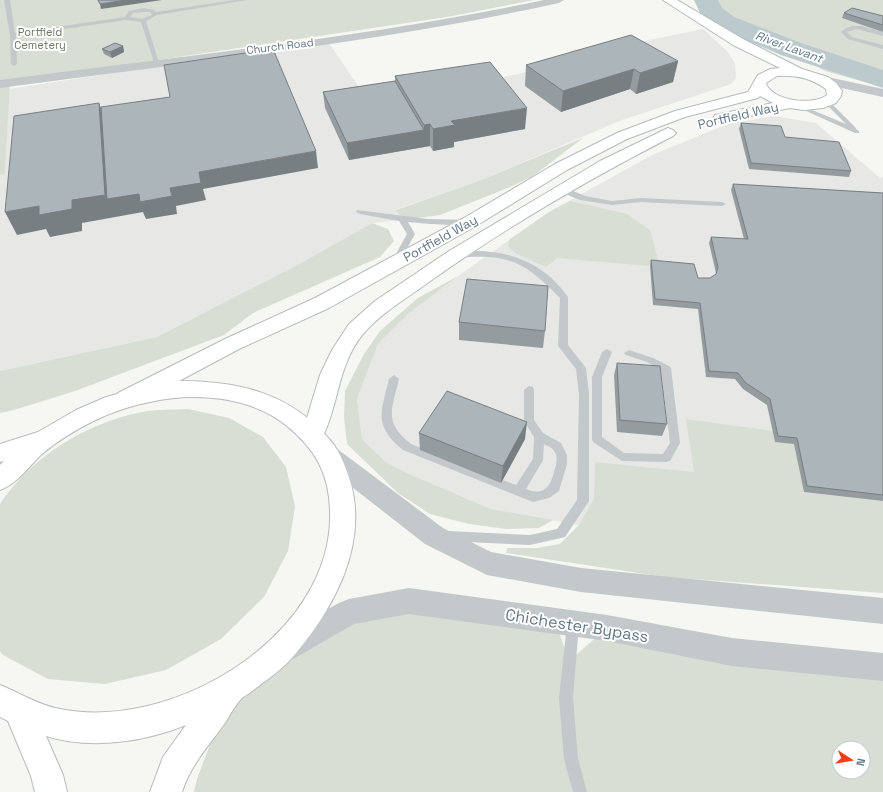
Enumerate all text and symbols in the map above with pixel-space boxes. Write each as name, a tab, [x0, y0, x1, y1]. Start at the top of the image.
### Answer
park label: Portfield Cemetery	[14, 25, 66, 52]
water label: River Lavant	[753, 27, 826, 67]
street label: Church Road	[246, 35, 314, 57]
street label: Portfield Way	[696, 98, 780, 133]
street label: Portfield Way	[400, 211, 480, 266]
street label: Chichester Bypass	[504, 604, 650, 647]
north arrow	[831, 740, 871, 780]
text: N	[853, 757, 868, 767]

